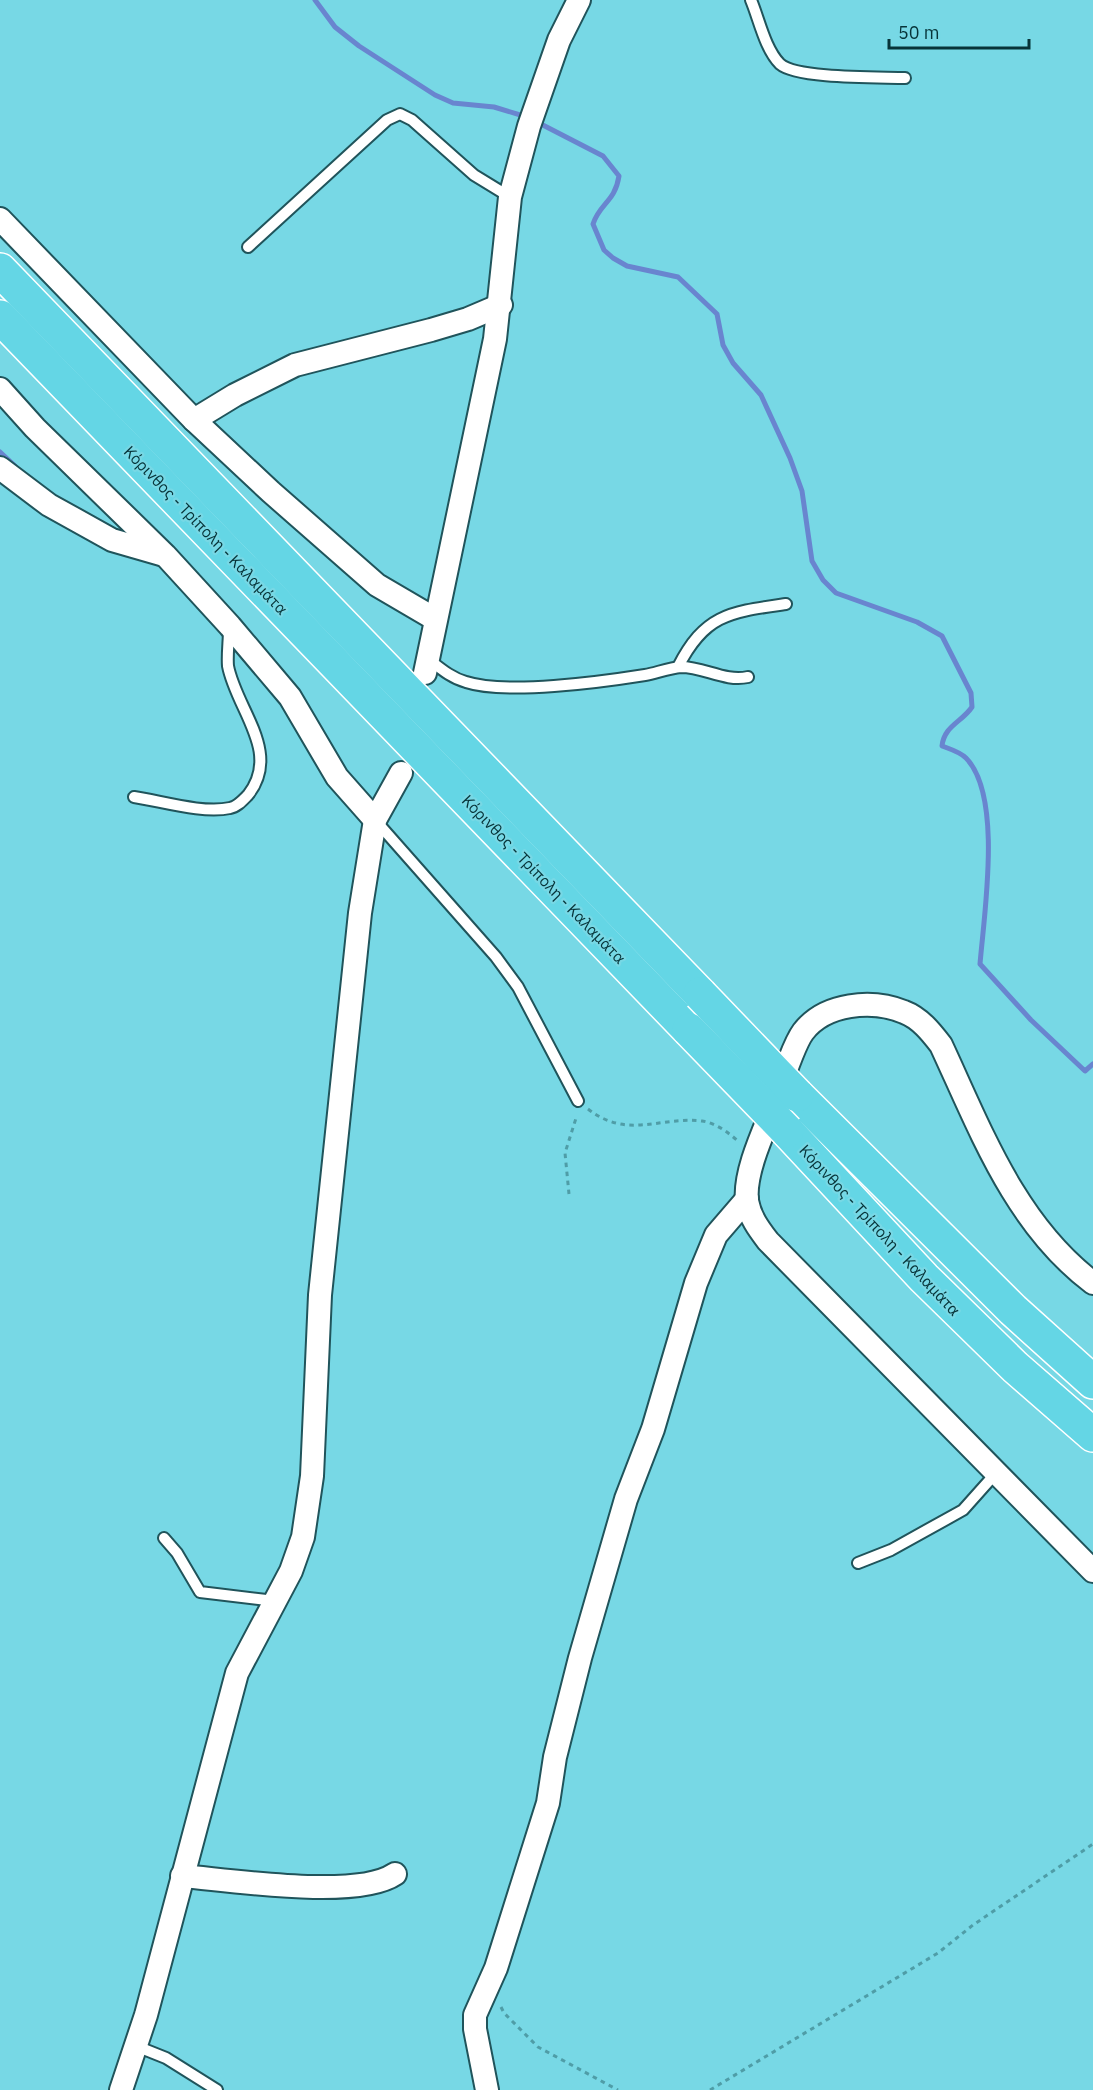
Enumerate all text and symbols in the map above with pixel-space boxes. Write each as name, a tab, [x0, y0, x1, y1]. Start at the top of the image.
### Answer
scale bar	[889, 12, 1028, 50]
text: 50 m	[898, 21, 940, 44]
street label: Κόρινθος - Τρίπολη - Καλαμάτα	[120, 441, 292, 619]
street label: Κόρινθος - Τρίπολη - Καλαμάτα	[458, 790, 630, 968]
street label: Κόρινθος - Τρίπολη - Καλαμάτα	[795, 1140, 965, 1320]

